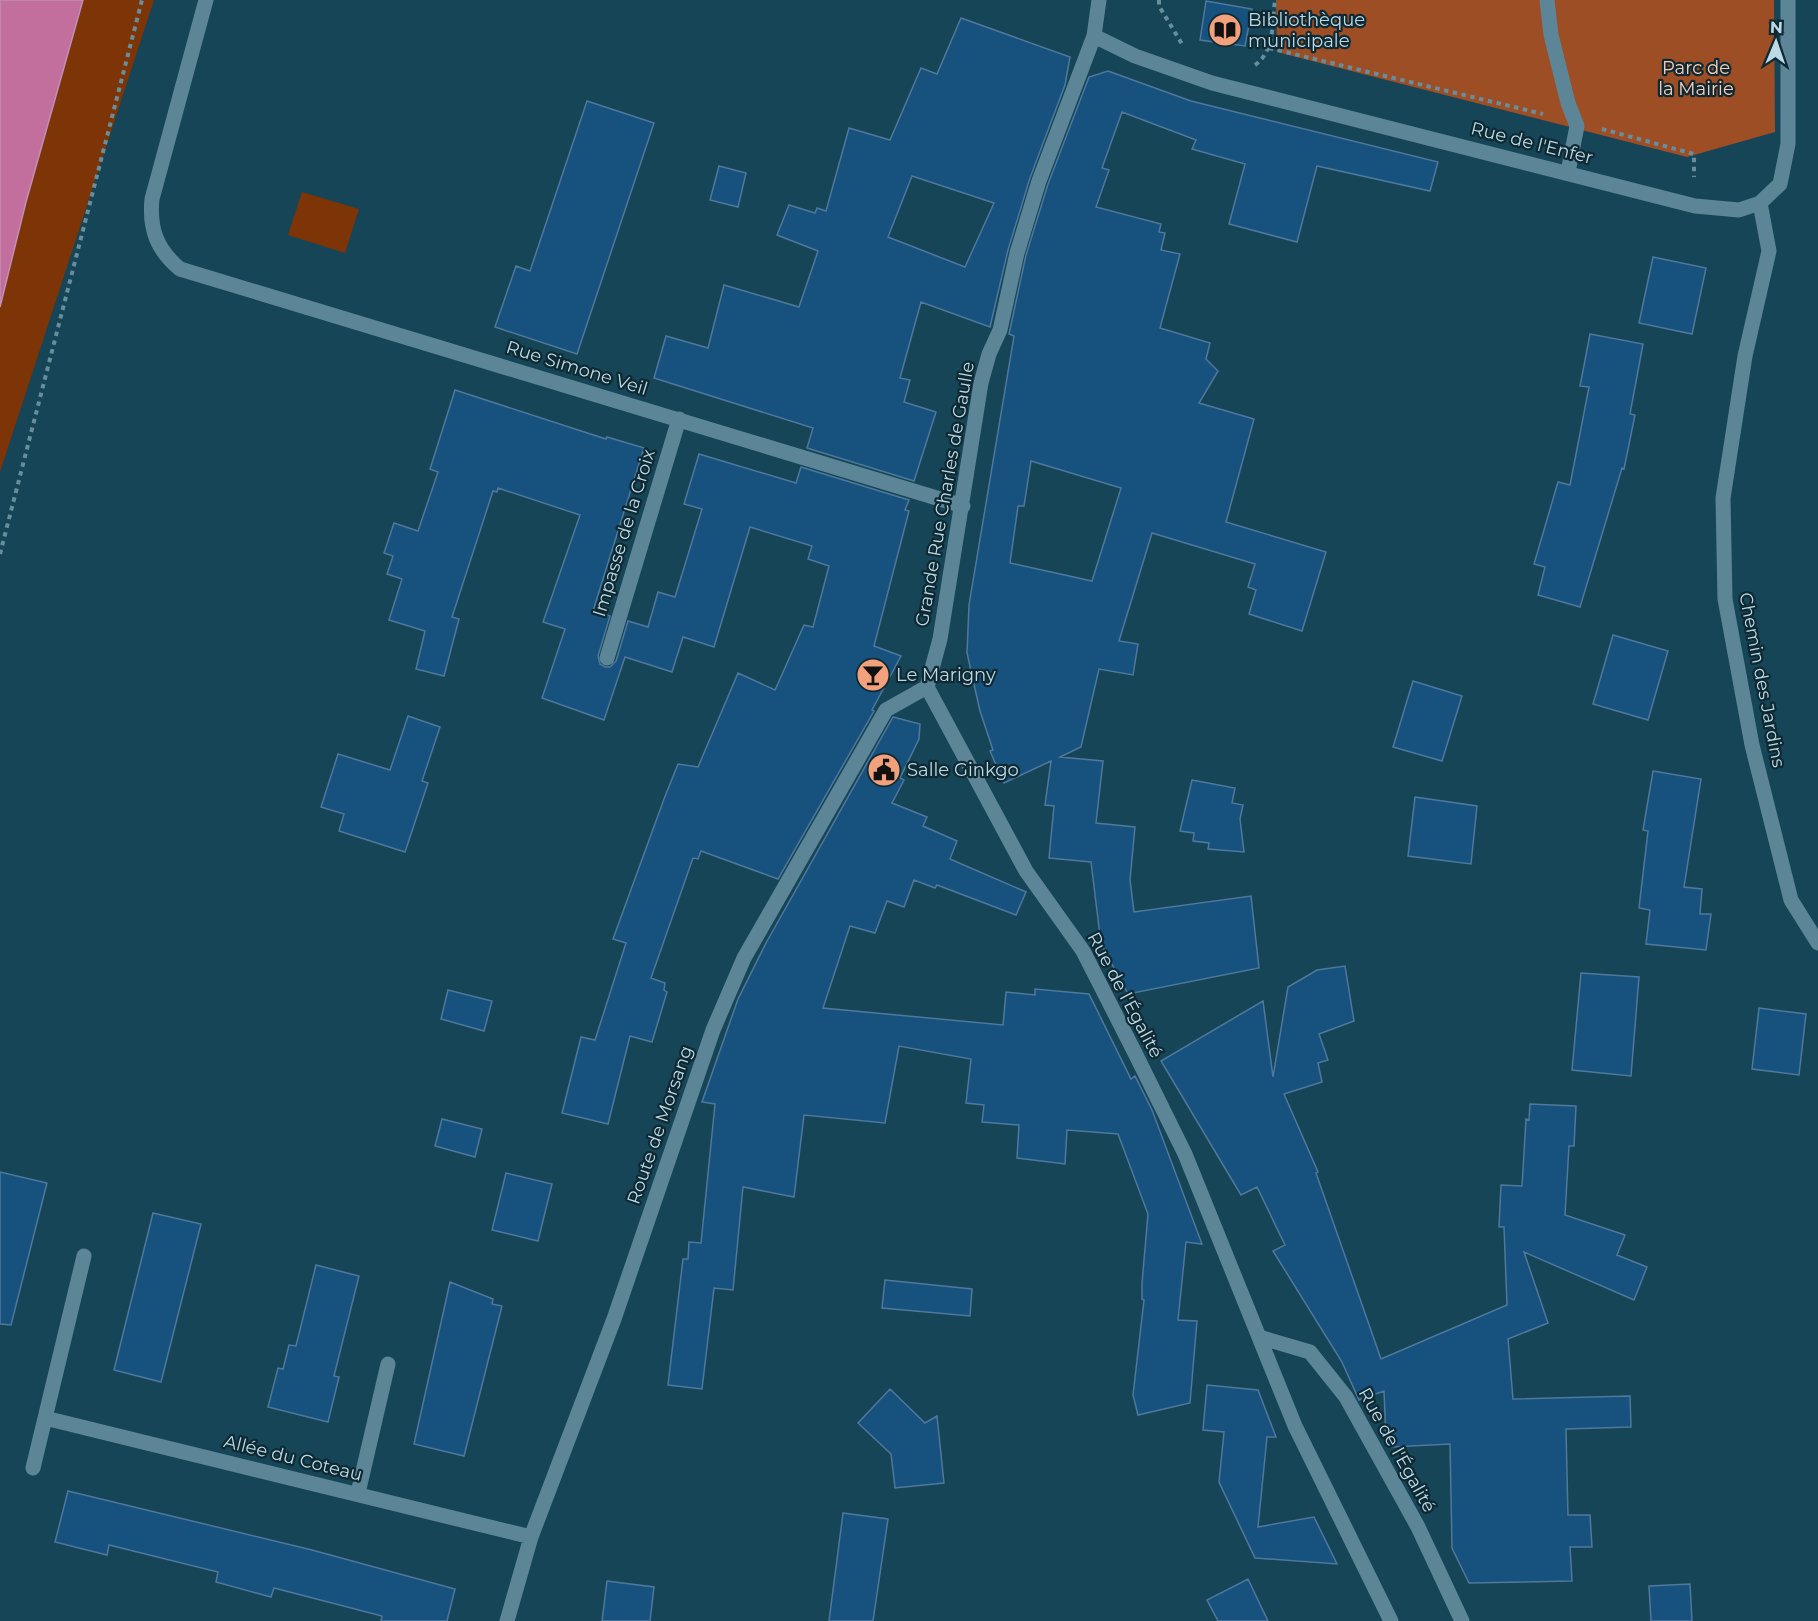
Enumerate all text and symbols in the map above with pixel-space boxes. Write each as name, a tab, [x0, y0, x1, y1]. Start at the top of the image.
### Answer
place label: Bibliothèque municipale	[1248, 9, 1365, 52]
library icon: Bibliothèque municipale	[1207, 12, 1243, 48]
north arrow	[1746, 12, 1806, 72]
text: N	[1770, 18, 1783, 37]
park label: Parc de la Mairie	[1658, 57, 1734, 100]
street label: Rue de l'Enfer	[1469, 117, 1595, 169]
street label: Rue Simone Veil	[504, 336, 650, 400]
street label: Grande Rue Charles de Gaulle	[911, 360, 979, 628]
street label: Impasse de la Croix	[588, 446, 660, 619]
street label: Chemin des Jardins	[1734, 591, 1790, 770]
bar icon: Le Marigny	[855, 657, 891, 693]
place label: Le Marigny	[896, 664, 996, 686]
public building icon: Salle Ginkgo	[866, 752, 902, 788]
place label: Salle Ginkgo	[907, 759, 1019, 781]
street label: Rue de l'Égalité	[1083, 928, 1167, 1062]
street label: Route de Morsang	[623, 1043, 697, 1207]
street label: Rue de l'Égalité	[1354, 1384, 1440, 1516]
street label: Allée du Coteau	[221, 1430, 365, 1486]

